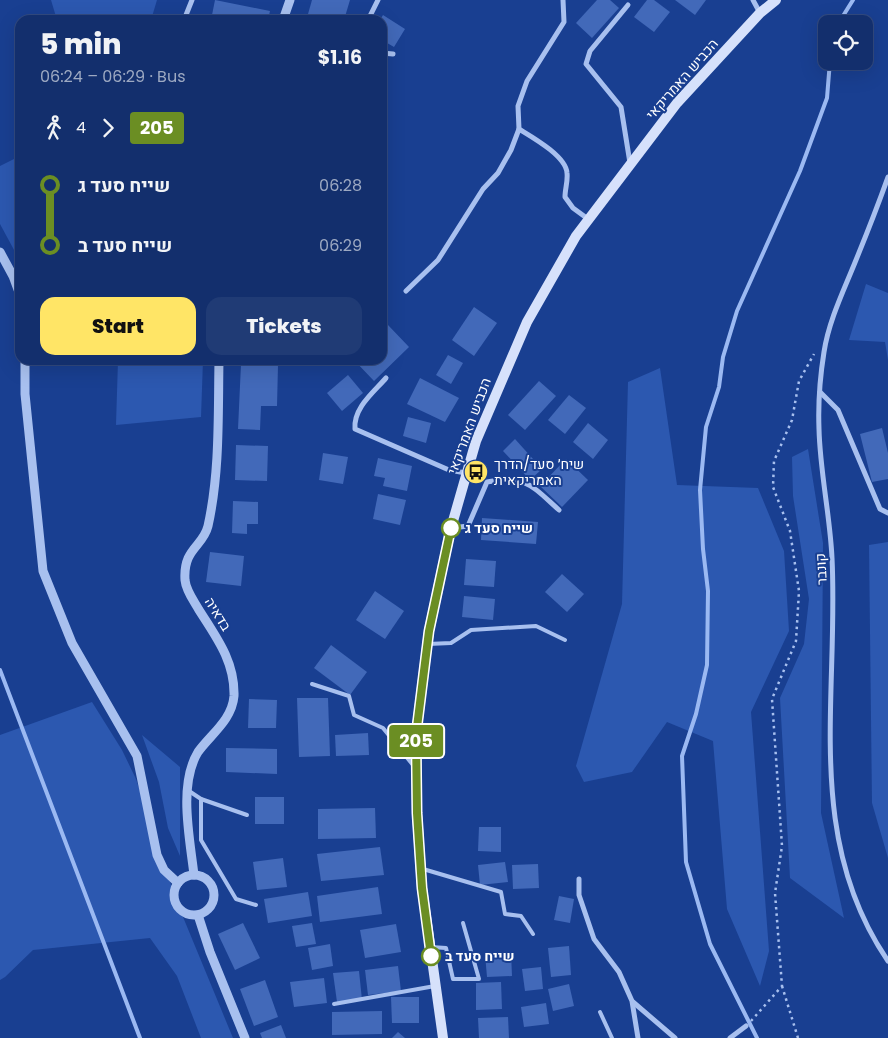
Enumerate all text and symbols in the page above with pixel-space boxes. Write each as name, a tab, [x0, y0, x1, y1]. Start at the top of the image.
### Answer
map controls	[818, 15, 873, 70]
button: locate	[818, 15, 873, 70]
text: 5 min	[40, 25, 121, 64]
street label: הכביש האמריקאי	[641, 34, 723, 124]
text: $1.16	[318, 44, 362, 71]
text: 06:24 – 06:29 · Bus	[40, 65, 186, 88]
icon: walk	[40, 114, 68, 142]
icon: forward	[94, 114, 122, 142]
text: 205	[140, 115, 174, 140]
text: 4	[76, 116, 86, 139]
text: שייח סעד ג	[78, 172, 170, 199]
text: 06:28	[319, 174, 362, 197]
text: שייח סעד ב	[78, 232, 172, 259]
text: 06:29	[319, 234, 362, 257]
button: Start	[40, 297, 196, 355]
button: Tickets	[206, 297, 362, 355]
street label: הכביש האמריקאי	[442, 375, 496, 477]
place label: שיח׳ סעד/הדרך האמריקאית	[494, 454, 584, 490]
bus stop icon: שיח׳ סעד/הדרך האמריקאית	[463, 459, 489, 485]
marker: שייח סעד ג	[441, 518, 461, 538]
place label: שייח סעד ג	[465, 518, 533, 538]
street label: קונבר	[810, 552, 832, 586]
street label: בדאיה	[200, 593, 236, 635]
line badge: 205	[387, 725, 445, 757]
text: 205	[399, 728, 433, 753]
marker: שייח סעד ב	[421, 946, 441, 966]
place label: שייח סעד ב	[445, 946, 515, 966]

